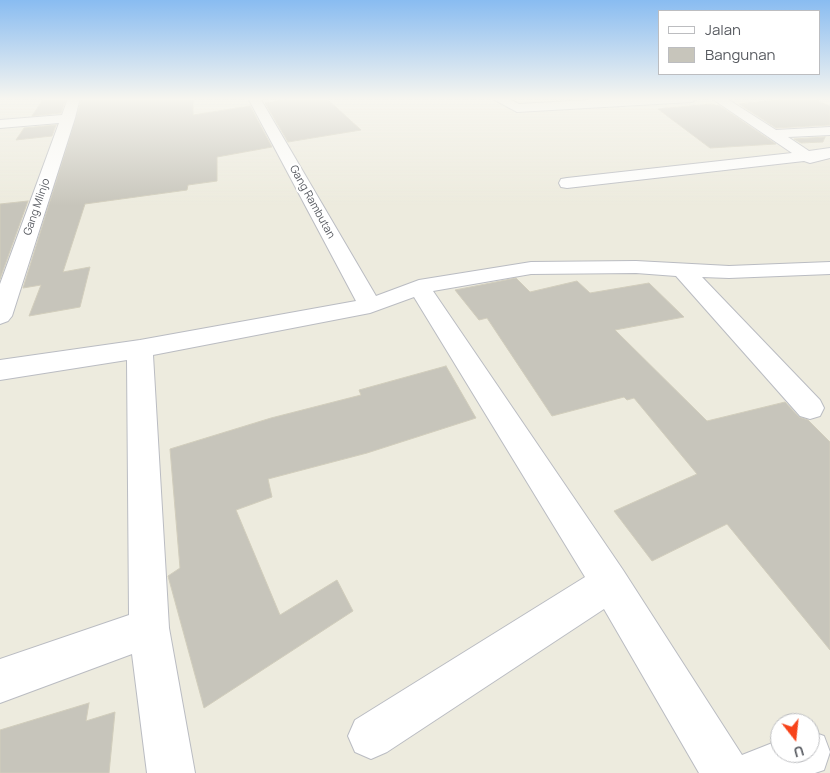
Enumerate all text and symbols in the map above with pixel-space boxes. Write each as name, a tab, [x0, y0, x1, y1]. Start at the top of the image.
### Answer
legend	[658, 10, 820, 75]
text: Jalan	[705, 19, 741, 40]
text: Bangunan	[705, 44, 775, 65]
street label: Gang Rambutan	[286, 163, 338, 241]
street label: Gang Mlinjo	[21, 177, 53, 237]
north arrow	[770, 713, 820, 763]
text: U	[792, 741, 806, 762]

